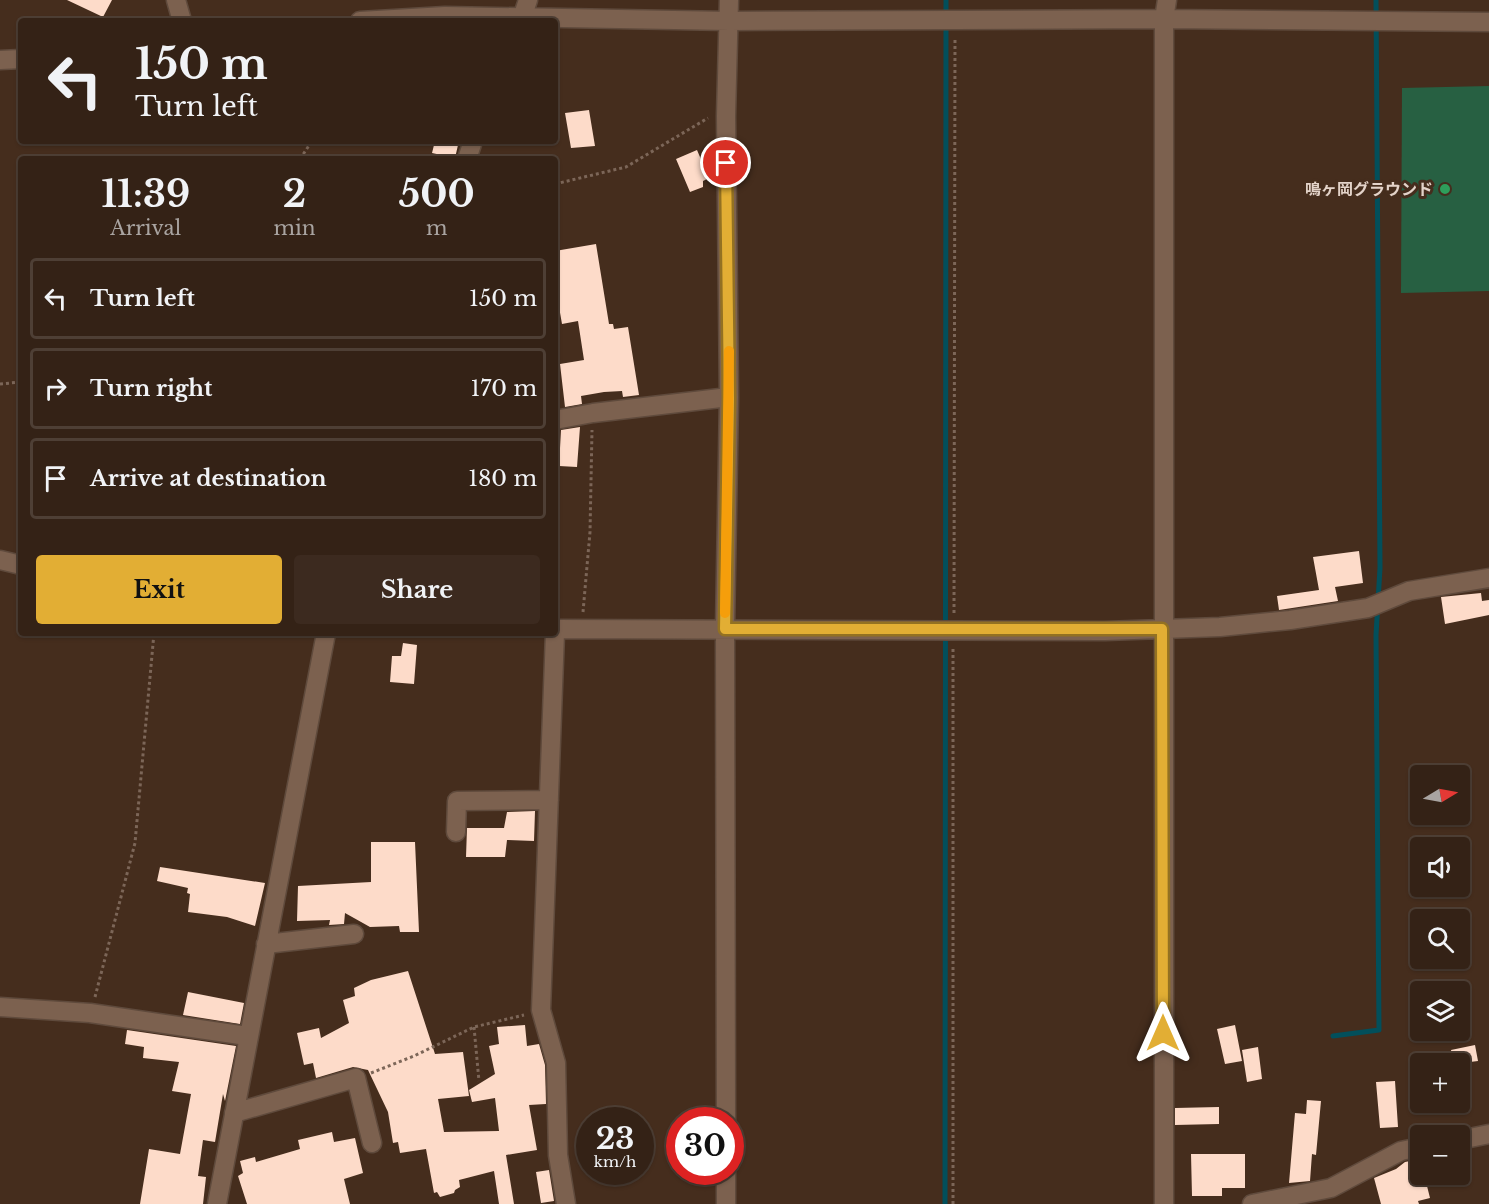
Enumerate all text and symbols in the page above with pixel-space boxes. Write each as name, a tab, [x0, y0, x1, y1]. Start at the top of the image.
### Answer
text: 150 m	[135, 38, 268, 90]
icon: left	[36, 42, 114, 120]
text: Turn left	[135, 90, 258, 123]
pin	[700, 137, 751, 188]
icon: arrive	[709, 146, 742, 179]
text: 11:39	[101, 172, 190, 217]
text: 2	[283, 172, 306, 217]
text: 500	[399, 172, 475, 217]
place label: 鳴ヶ岡グラウンド	[1305, 179, 1433, 199]
marker: 鳴ヶ岡グラウンド	[1438, 182, 1452, 196]
text: Arrival	[110, 216, 181, 240]
text: min	[273, 216, 316, 240]
text: m	[426, 216, 447, 240]
icon: left	[39, 282, 72, 315]
text: Turn left	[90, 285, 195, 312]
text: 150 m	[469, 285, 537, 312]
icon: right	[39, 372, 72, 405]
text: Turn right	[90, 375, 212, 402]
text: 170 m	[471, 375, 537, 402]
icon: arrive	[39, 462, 72, 495]
text: Arrive at destination	[90, 465, 327, 492]
text: 180 m	[468, 465, 537, 492]
button: Exit	[36, 555, 282, 624]
button: Share	[294, 555, 540, 624]
north arrow	[1410, 765, 1470, 825]
map controls	[1410, 765, 1470, 1185]
button: sound	[1410, 837, 1470, 897]
button: search	[1410, 909, 1470, 969]
button: layers	[1410, 981, 1470, 1041]
position arrow	[1131, 1001, 1195, 1065]
button: +	[1410, 1053, 1470, 1113]
speed limit sign: 30	[666, 1107, 744, 1185]
text: 23	[596, 1120, 634, 1157]
button: −	[1410, 1125, 1470, 1185]
text: km/h	[594, 1152, 636, 1171]

